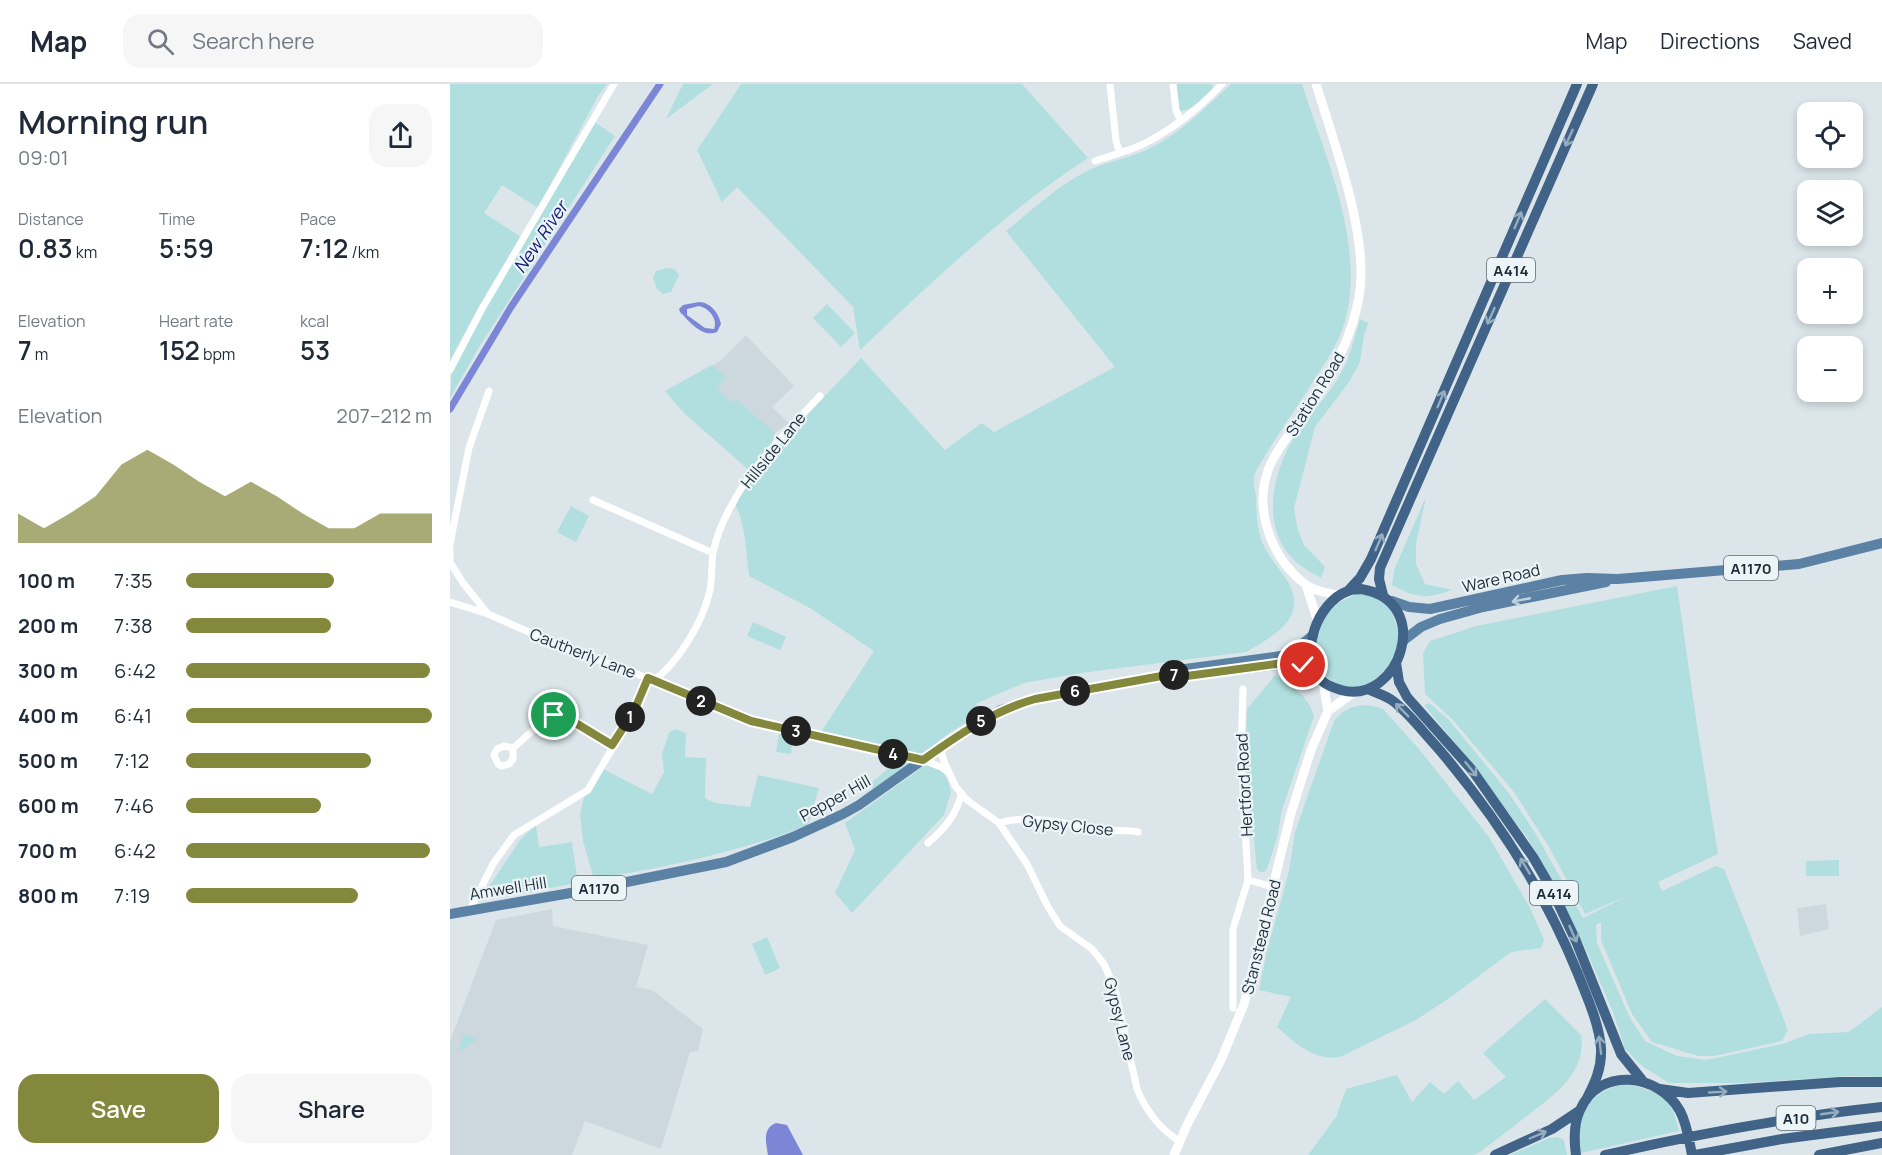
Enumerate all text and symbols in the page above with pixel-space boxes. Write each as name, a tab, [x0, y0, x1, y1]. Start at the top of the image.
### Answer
search box	[123, 14, 543, 68]
text: Map	[30, 22, 87, 60]
icon: search	[144, 25, 177, 58]
text: Search here	[192, 26, 315, 56]
text: Map	[1586, 27, 1627, 55]
text: Directions	[1660, 27, 1760, 55]
text: Saved	[1793, 27, 1852, 55]
text: Morning run	[18, 99, 208, 144]
map controls	[1797, 102, 1863, 402]
button: locate	[1797, 102, 1863, 168]
button: share	[369, 104, 432, 167]
one-way arrow	[1563, 128, 1574, 146]
text: 09:01	[18, 144, 69, 171]
button: layers	[1797, 180, 1863, 246]
water label: New River	[507, 195, 574, 277]
text: Distance	[18, 208, 84, 230]
text: Time	[159, 208, 195, 230]
text: Pace	[300, 208, 336, 230]
one-way arrow	[1513, 211, 1524, 229]
text: 0.83	[18, 230, 73, 266]
text: 5:59	[159, 230, 214, 266]
text: 7:12	[300, 230, 348, 266]
text: km	[73, 241, 97, 263]
text: /km	[348, 241, 379, 263]
road number: A414	[1487, 258, 1535, 282]
button: +	[1797, 258, 1863, 324]
one-way arrow	[1484, 307, 1496, 325]
text: Elevation	[18, 310, 86, 332]
text: Heart rate	[159, 310, 233, 332]
text: kcal	[300, 310, 329, 332]
text: 7	[18, 332, 32, 368]
text: 152	[159, 332, 200, 368]
text: 53	[300, 332, 330, 368]
button: −	[1797, 336, 1863, 402]
text: m	[32, 343, 48, 365]
text: bpm	[200, 343, 235, 365]
street label: Station Road	[1280, 348, 1350, 440]
one-way arrow	[1435, 390, 1447, 408]
text: Elevation	[18, 402, 102, 429]
text: 207–212 m	[336, 402, 432, 429]
street label: Hillside Lane	[735, 407, 811, 493]
one-way arrow	[1373, 533, 1385, 551]
road number: A1170	[1724, 556, 1778, 580]
street label: Ware Road	[1460, 558, 1542, 598]
text: 100 m	[18, 567, 75, 594]
text: 7:35	[114, 567, 153, 594]
one-way arrow	[1511, 595, 1531, 606]
text: 200 m	[18, 612, 78, 639]
text: 7:38	[114, 612, 153, 639]
street label: Cautherly Lane	[527, 623, 639, 683]
pin	[1277, 639, 1328, 690]
icon: check	[1286, 648, 1319, 681]
text: 300 m	[18, 657, 78, 684]
text: 6:42	[114, 657, 156, 684]
pin: 7	[1159, 660, 1189, 690]
text: 7	[1170, 664, 1178, 686]
pin: 6	[1060, 676, 1090, 706]
text: 6	[1070, 680, 1080, 702]
pin: 2	[686, 686, 716, 716]
pin	[528, 689, 579, 740]
text: 2	[696, 690, 706, 712]
icon: arrive	[537, 698, 570, 731]
text: 400 m	[18, 702, 78, 729]
text: 6:41	[114, 702, 152, 729]
pin: 1	[615, 702, 645, 732]
one-way arrow	[1395, 702, 1409, 717]
text: 1	[626, 706, 634, 728]
pin: 5	[966, 706, 996, 736]
text: 5	[976, 710, 986, 732]
pin: 3	[781, 716, 811, 746]
text: 3	[791, 720, 801, 742]
street label: Hertford Road	[1230, 733, 1258, 837]
pin: 4	[878, 739, 908, 769]
text: 4	[888, 743, 898, 765]
text: 500 m	[18, 747, 78, 774]
text: 7:12	[114, 747, 149, 774]
one-way arrow	[1464, 761, 1478, 776]
street label: Pepper Hill	[795, 769, 875, 827]
text: 600 m	[18, 792, 79, 819]
text: 7:46	[114, 792, 154, 819]
street label: Gypsy Close	[1022, 809, 1114, 841]
text: 700 m	[18, 837, 77, 864]
text: 6:42	[114, 837, 156, 864]
one-way arrow	[1518, 858, 1530, 875]
street label: Amwell Hill	[468, 871, 548, 905]
road number: A1170	[572, 876, 626, 900]
street label: Stanstead Road	[1236, 877, 1286, 997]
road number: A414	[1530, 881, 1578, 905]
text: 800 m	[18, 882, 79, 909]
text: 7:19	[114, 882, 150, 909]
one-way arrow	[1568, 925, 1580, 943]
street label: Gypsy Lane	[1099, 975, 1141, 1063]
one-way arrow	[1594, 1035, 1605, 1055]
button: Save	[18, 1074, 219, 1143]
button: Share	[231, 1074, 432, 1143]
one-way arrow	[1708, 1086, 1728, 1097]
road number: A10	[1776, 1106, 1816, 1130]
one-way arrow	[1820, 1107, 1840, 1118]
one-way arrow	[1529, 1129, 1547, 1141]

